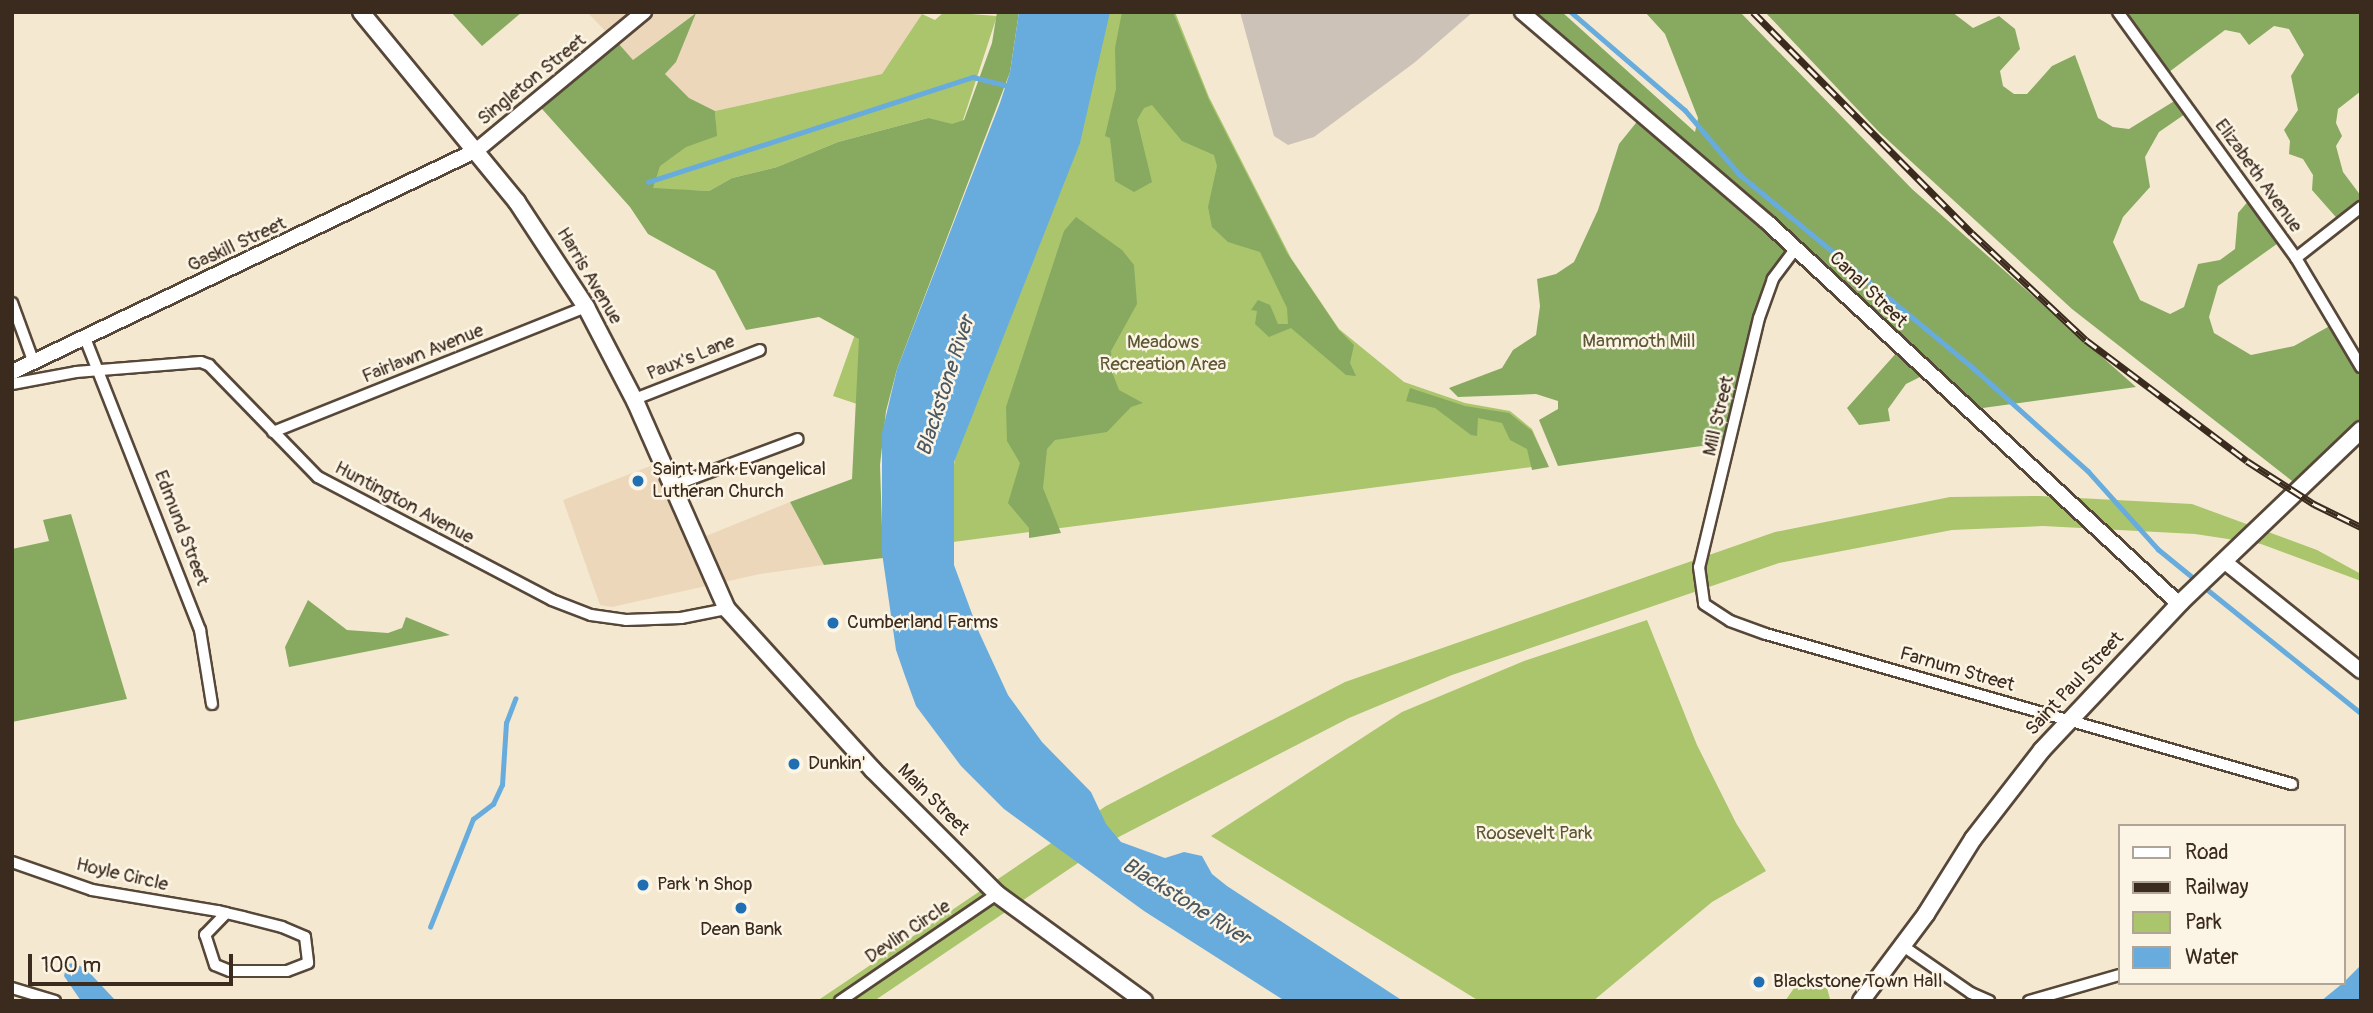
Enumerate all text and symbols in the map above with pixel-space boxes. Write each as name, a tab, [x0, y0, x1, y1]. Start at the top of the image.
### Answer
street label: Singleton Street	[473, 29, 591, 131]
street label: Elizabeth Avenue	[2209, 115, 2307, 237]
street label: Gaskill Street	[184, 212, 290, 278]
street label: Harris Avenue	[551, 223, 627, 329]
street label: Canal Street	[1824, 247, 1912, 333]
water label: Blackstone River	[912, 313, 980, 459]
street label: Fairlawn Avenue	[359, 319, 487, 389]
street label: Paux's Lane	[644, 330, 738, 386]
park label: Mammoth Mill	[1582, 331, 1696, 353]
park label: Meadows Recreation Area	[1100, 332, 1226, 376]
street label: Mill Street	[1699, 374, 1739, 458]
street label: Huntington Avenue	[331, 457, 477, 549]
place label: Saint Mark Evangelical Lutheran Church	[652, 459, 826, 503]
street label: Edmund Street	[149, 467, 213, 589]
marker: Saint Mark Evangelical Lutheran Church	[630, 473, 646, 489]
place label: Cumberland Farms	[847, 612, 998, 634]
marker: Cumberland Farms	[825, 615, 841, 631]
street label: Saint Paul Street	[2021, 627, 2129, 741]
street label: Farnum Street	[1897, 643, 2017, 697]
place label: Dunkin'	[808, 753, 865, 775]
marker: Dunkin'	[786, 756, 802, 772]
street label: Main Street	[892, 759, 974, 841]
park label: Roosevelt Park	[1476, 823, 1592, 845]
legend	[2118, 824, 2345, 985]
text: Road	[2185, 839, 2229, 866]
street label: Hoyle Circle	[74, 853, 170, 897]
water label: Blackstone River	[1118, 853, 1254, 951]
place label: Park 'n Shop	[657, 874, 752, 896]
text: Railway	[2185, 874, 2249, 901]
marker: Park 'n Shop	[635, 877, 651, 893]
street label: Devlin Circle	[861, 895, 955, 969]
marker: Dean Bank	[733, 900, 749, 916]
text: Park	[2185, 909, 2222, 936]
place label: Dean Bank	[700, 919, 782, 941]
scale bar	[32, 940, 236, 984]
text: Water	[2185, 944, 2238, 971]
text: 100 m	[41, 952, 101, 979]
place label: Blackstone Town Hall	[1773, 971, 1942, 993]
marker: Blackstone Town Hall	[1751, 974, 1767, 990]

